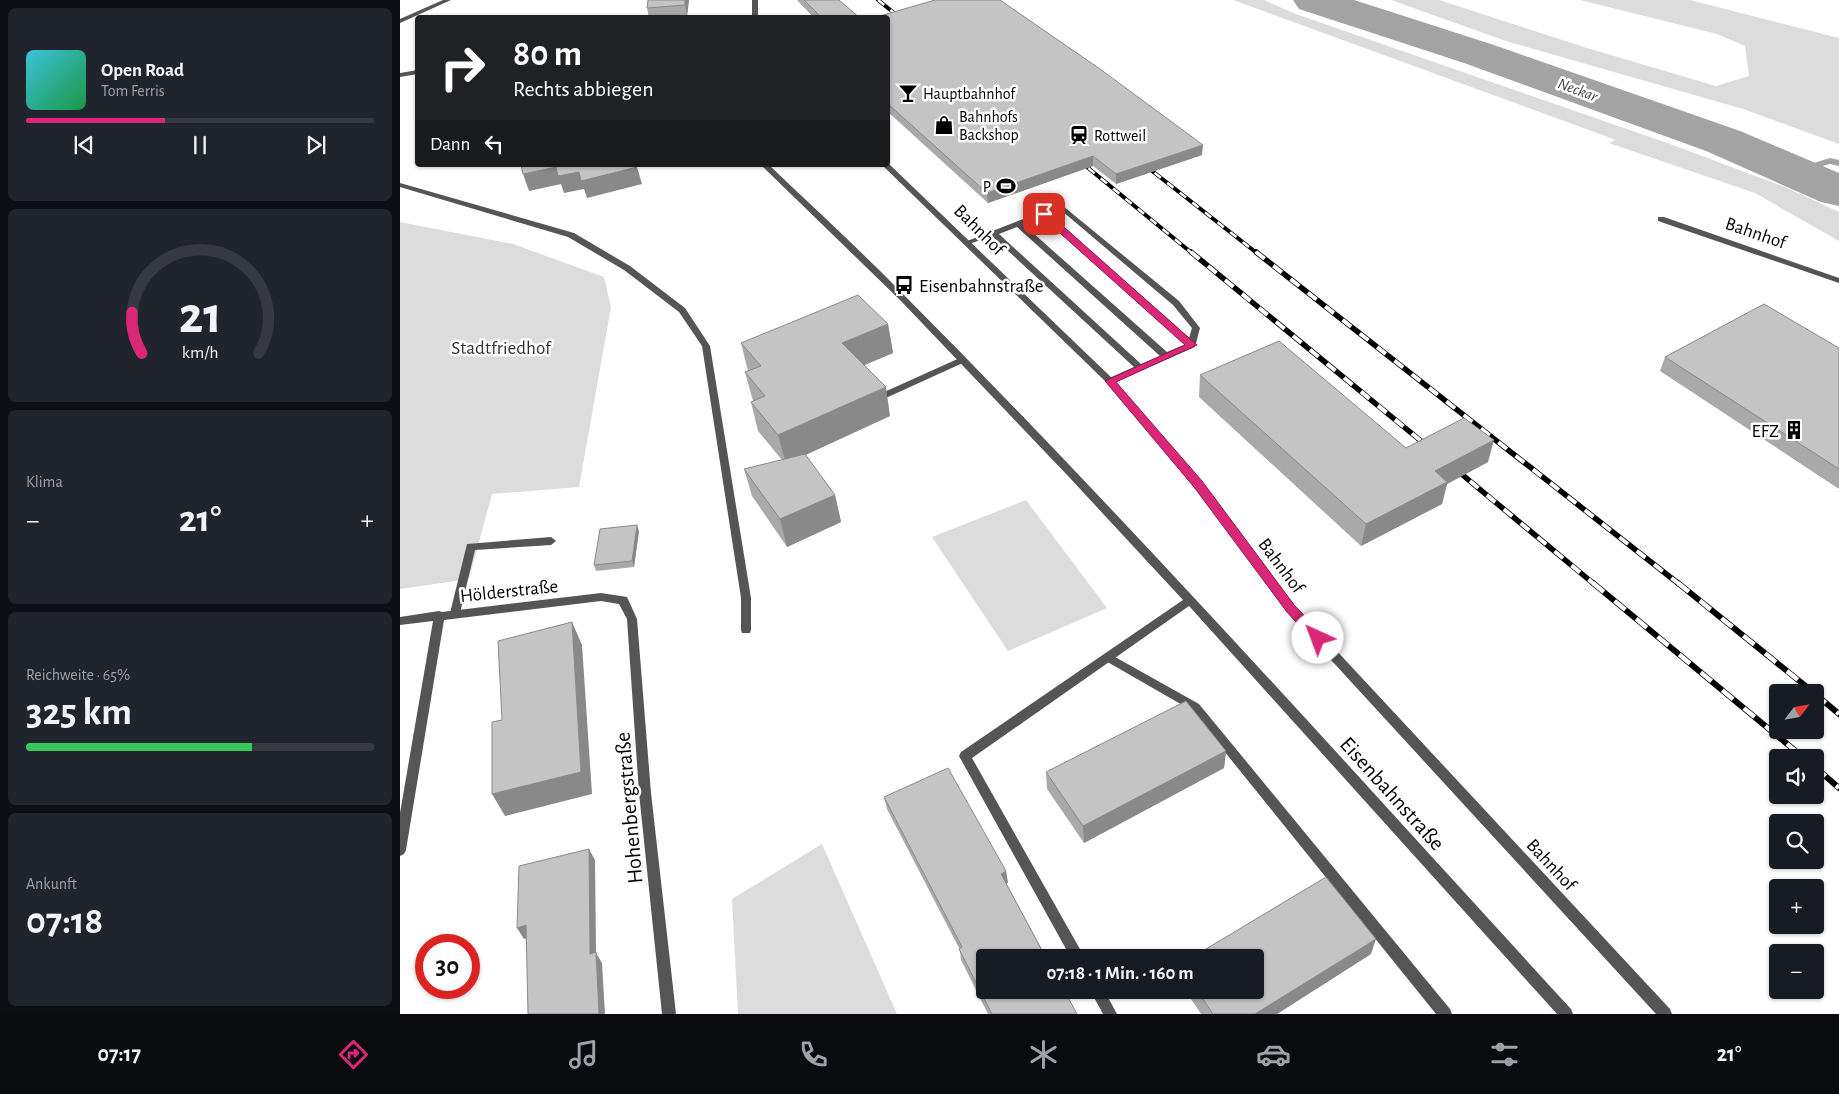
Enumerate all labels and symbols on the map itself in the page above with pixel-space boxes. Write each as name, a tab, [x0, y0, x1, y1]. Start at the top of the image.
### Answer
water label: Neckar	[1556, 75, 1600, 105]
bar icon: Hauptbahnhof	[897, 82, 919, 104]
place label: Hauptbahnhof	[923, 86, 1016, 102]
place label: Bahnhofs Backshop	[959, 109, 1019, 143]
shop icon: Bahnhofs Backshop	[933, 114, 955, 136]
station icon: Rottweil	[1068, 124, 1090, 146]
place label: Rottweil	[1094, 128, 1146, 144]
sports icon: P	[995, 175, 1017, 197]
place label: P	[983, 179, 991, 195]
pin	[1023, 193, 1065, 235]
street label: Bahnhof	[950, 201, 1009, 260]
street label: Bahnhof	[1723, 214, 1790, 253]
bus stop icon: Eisenbahnstraße	[893, 274, 915, 296]
place label: Eisenbahnstraße	[919, 277, 1044, 296]
park label: Stadtfriedhof	[451, 339, 552, 358]
building icon: EFZ	[1783, 419, 1805, 441]
place label: EFZ	[1752, 422, 1779, 441]
street label: Bahnhof	[1254, 535, 1308, 598]
street label: Hölderstraße	[459, 577, 559, 606]
position arrow	[1291, 611, 1343, 663]
north arrow	[1769, 684, 1824, 739]
street label: Hohenbergstraße	[611, 731, 647, 885]
street label: Eisenbahnstraße	[1336, 733, 1449, 855]
street label: Bahnhof	[1522, 835, 1580, 895]
speed limit sign: 30	[415, 934, 480, 999]

